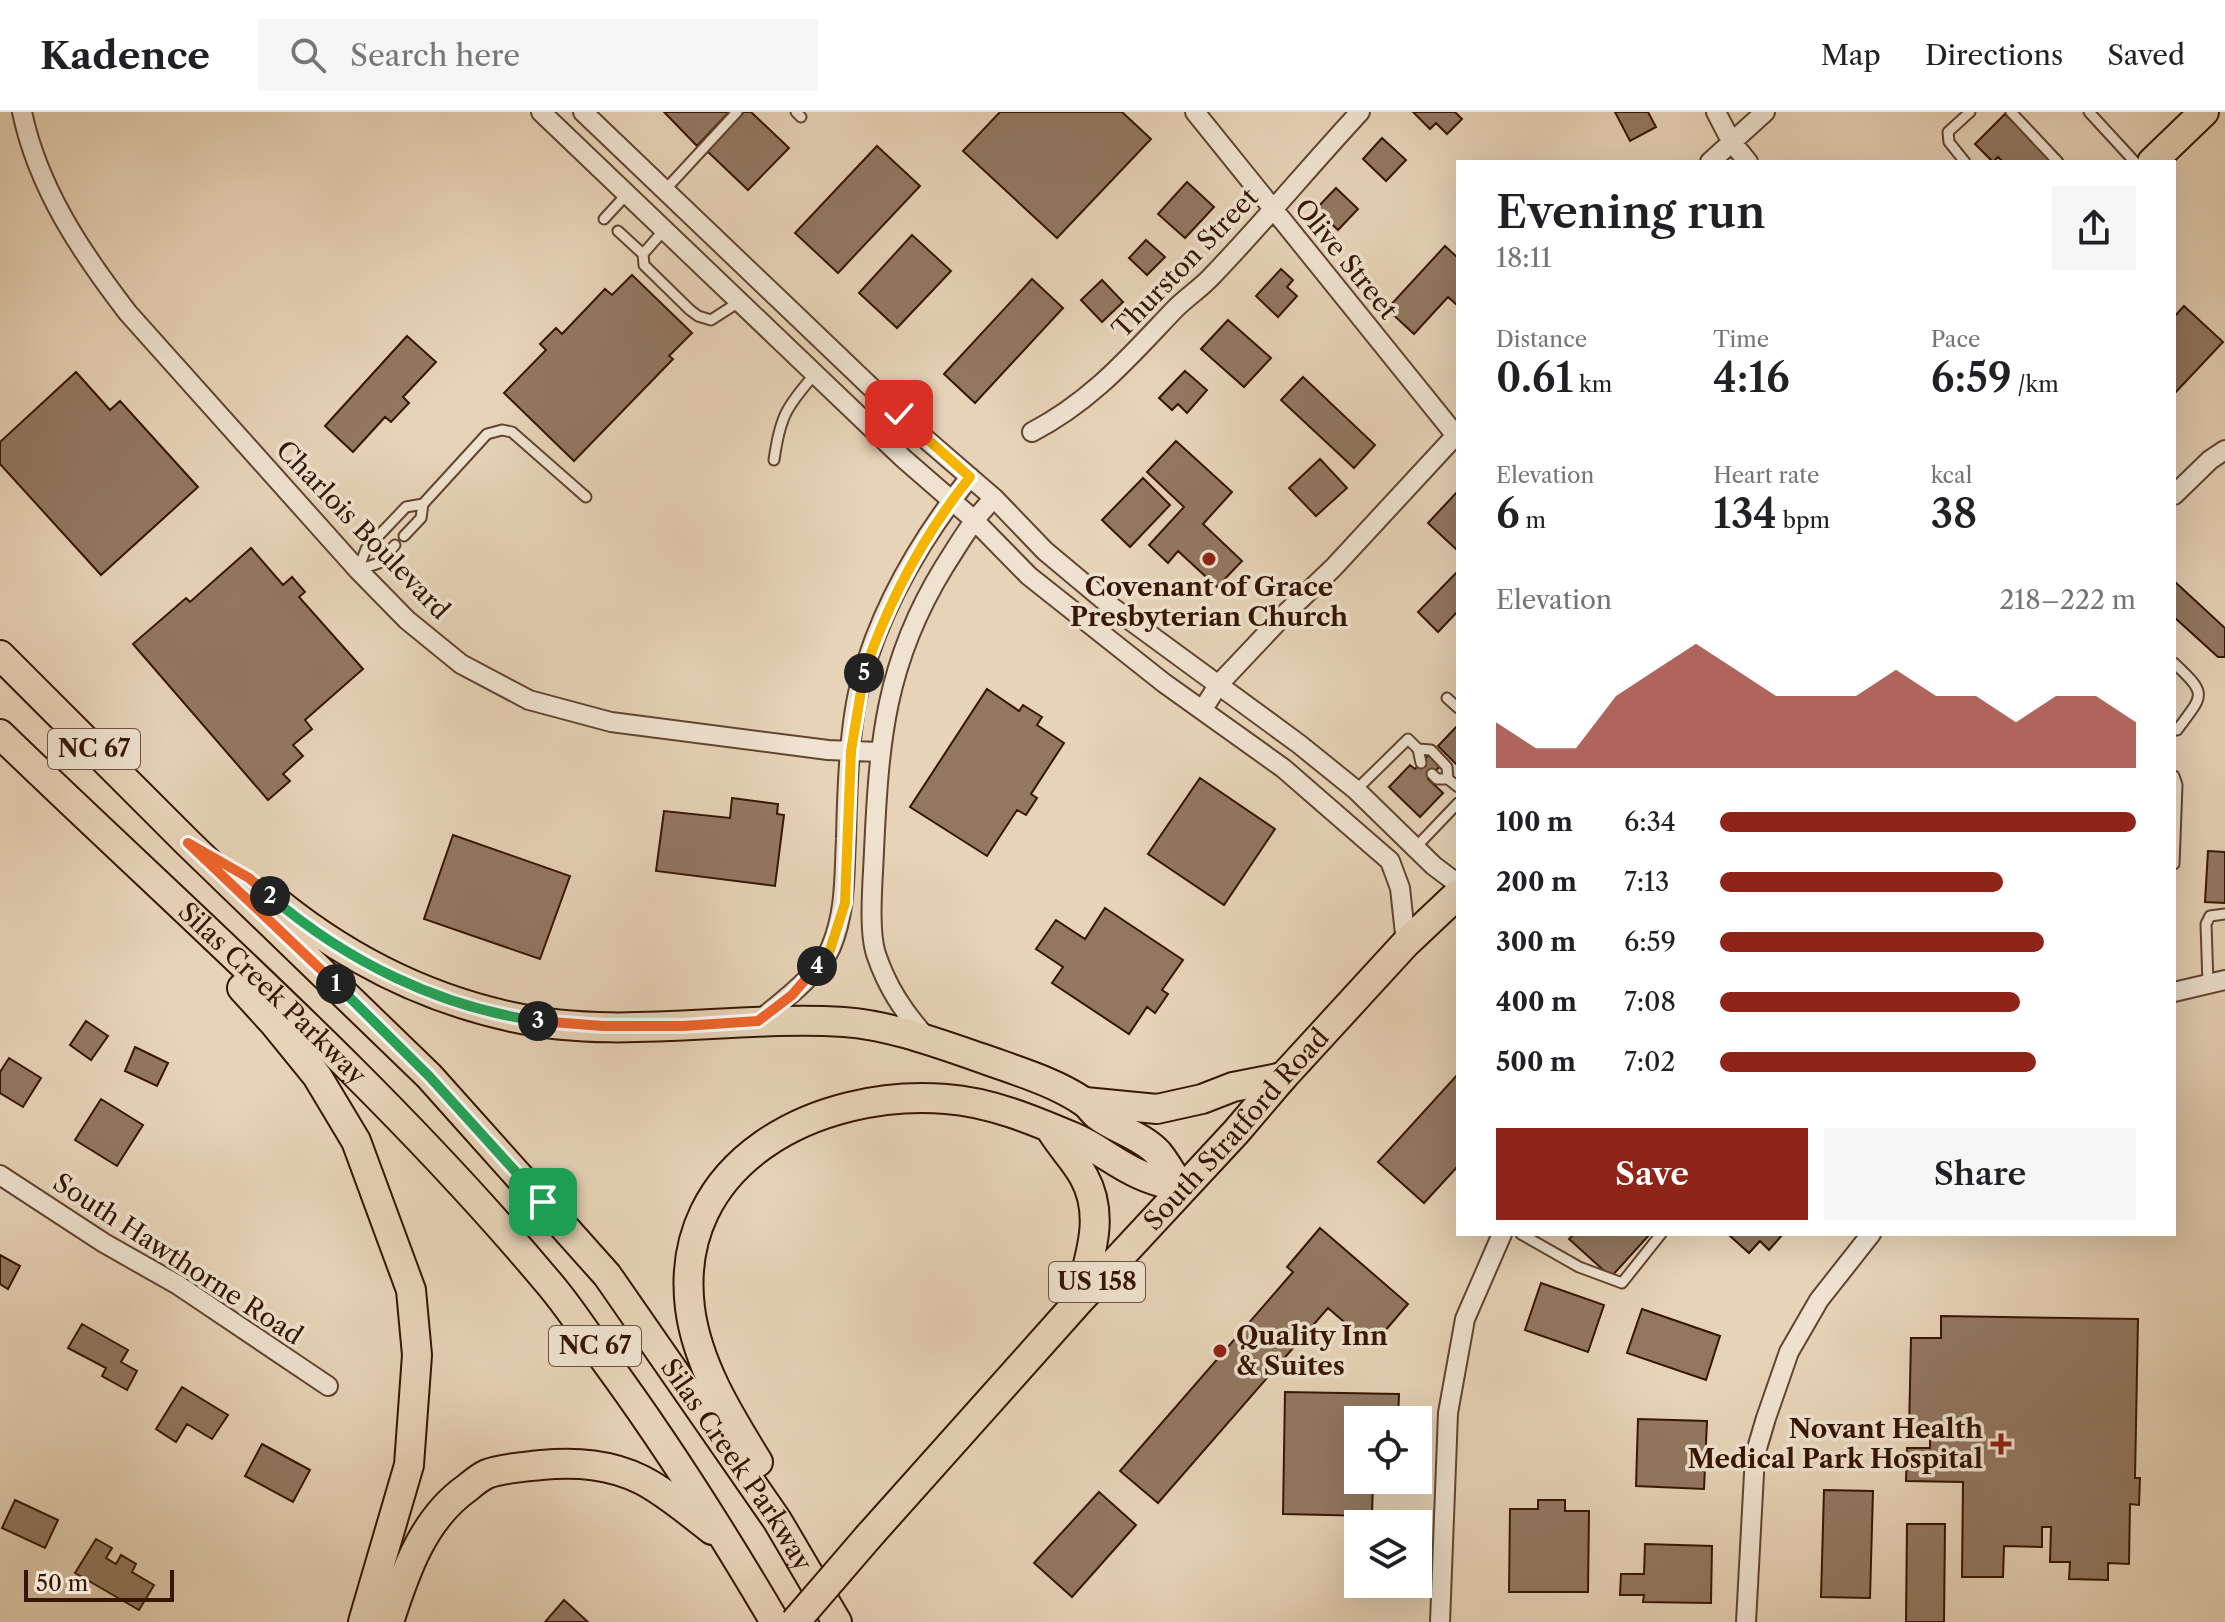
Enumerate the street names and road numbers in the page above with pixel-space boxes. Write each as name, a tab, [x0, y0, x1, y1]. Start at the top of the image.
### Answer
street label: Thurston Street	[1105, 181, 1265, 345]
street label: Olive Street	[1288, 192, 1405, 326]
street label: Charlois Boulevard	[269, 434, 457, 626]
road number: NC 67	[48, 729, 140, 769]
street label: Silas Creek Parkway	[172, 895, 373, 1092]
street label: South Stratford Road	[1137, 1022, 1336, 1237]
street label: South Hawthorne Road	[47, 1166, 309, 1352]
road number: US 158	[1049, 1262, 1145, 1302]
road number: NC 67	[549, 1326, 641, 1366]
street label: Silas Creek Parkway	[654, 1353, 819, 1577]

